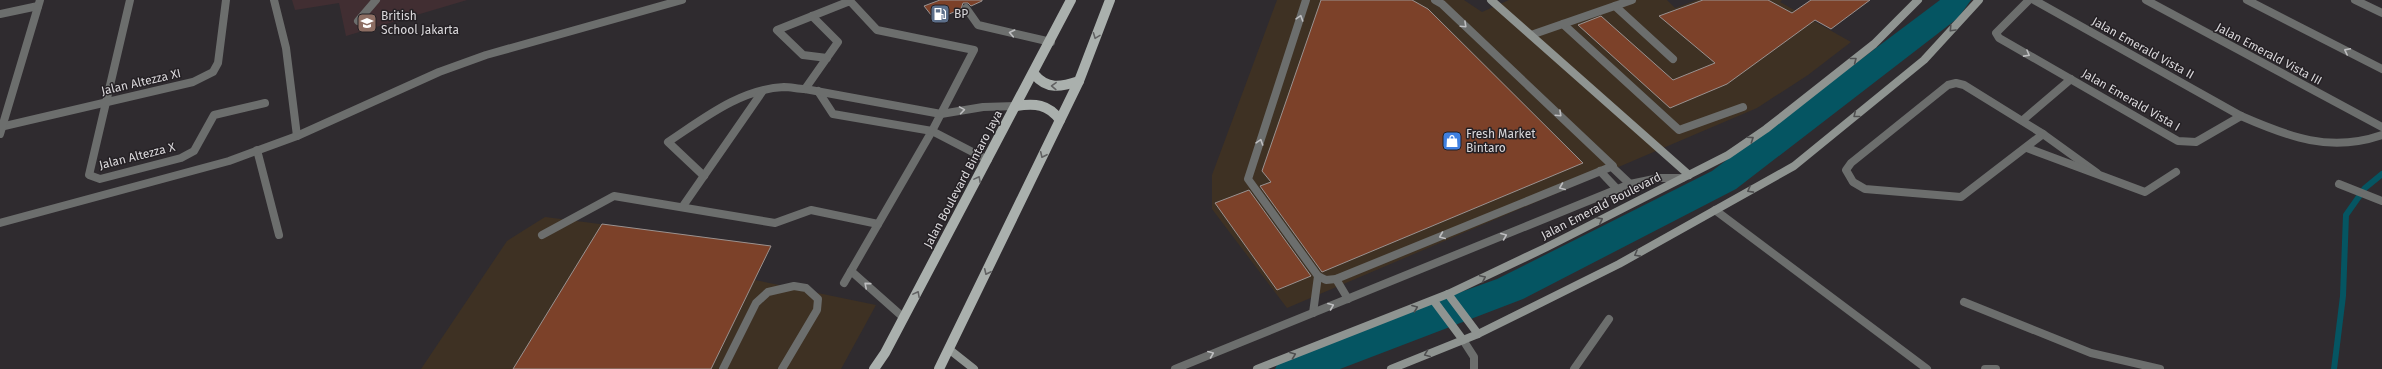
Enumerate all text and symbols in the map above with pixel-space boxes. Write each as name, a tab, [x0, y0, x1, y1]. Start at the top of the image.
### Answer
fuel station icon: BP	[929, 3, 951, 25]
place label: BP	[954, 7, 968, 21]
place label: British School Jakarta	[381, 9, 459, 37]
school or university icon: British School Jakarta	[356, 12, 378, 34]
one-way arrow	[1295, 14, 1304, 21]
street label: Jalan Emerald Vista II	[2090, 14, 2196, 82]
one-way arrow	[1459, 20, 1467, 28]
street label: Jalan Emerald Vista III	[2214, 20, 2324, 88]
one-way arrow	[1950, 24, 1957, 32]
one-way arrow	[1009, 30, 1016, 38]
one-way arrow	[1092, 33, 1100, 40]
one-way arrow	[2344, 48, 2351, 56]
one-way arrow	[2023, 50, 2030, 57]
one-way arrow	[1849, 57, 1856, 64]
street label: Jalan Altezza XI	[100, 66, 182, 98]
street label: Jalan Emerald Vista I	[2079, 66, 2183, 134]
one-way arrow	[1051, 82, 1057, 90]
one-way arrow	[959, 106, 965, 115]
street label: Jalan Boulevard Bintaro Jaya	[921, 108, 1005, 250]
one-way arrow	[1554, 109, 1562, 117]
one-way arrow	[1853, 111, 1860, 118]
place label: Fresh Market Bintaro	[1466, 127, 1536, 155]
shop icon: Fresh Market Bintaro	[1441, 130, 1463, 152]
one-way arrow	[1747, 136, 1754, 144]
one-way arrow	[1255, 138, 1264, 145]
street label: Jalan Altezza X	[98, 140, 177, 172]
one-way arrow	[1040, 151, 1048, 158]
street label: Jalan Emerald Boulevard	[1539, 170, 1663, 242]
one-way arrow	[973, 176, 980, 183]
one-way arrow	[1559, 182, 1566, 190]
one-way arrow	[1747, 186, 1754, 193]
one-way arrow	[1595, 218, 1603, 225]
one-way arrow	[1439, 231, 1446, 239]
one-way arrow	[1500, 232, 1507, 240]
one-way arrow	[1634, 249, 1641, 256]
one-way arrow	[984, 268, 992, 276]
one-way arrow	[1479, 275, 1486, 283]
one-way arrow	[864, 282, 872, 290]
one-way arrow	[912, 291, 919, 298]
one-way arrow	[1328, 302, 1335, 310]
one-way arrow	[1411, 305, 1418, 313]
one-way arrow	[1424, 350, 1431, 358]
one-way arrow	[1207, 351, 1214, 359]
one-way arrow	[1290, 351, 1297, 359]

